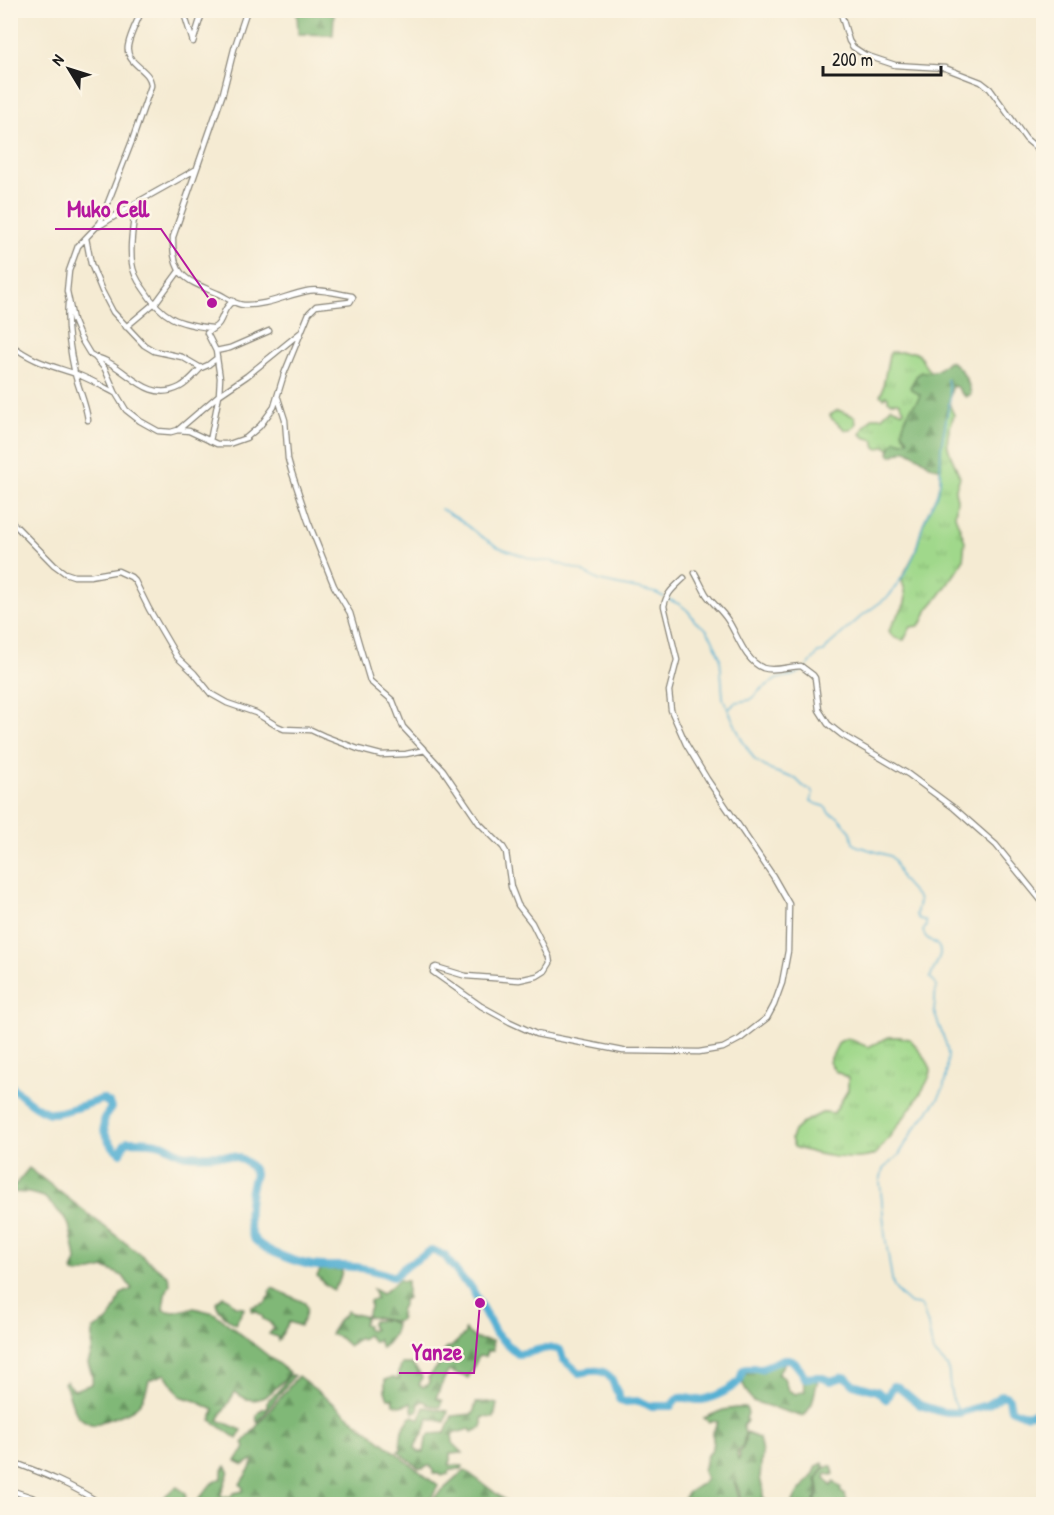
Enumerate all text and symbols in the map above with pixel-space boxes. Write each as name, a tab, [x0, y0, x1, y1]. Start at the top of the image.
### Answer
north arrow	[39, 39, 99, 99]
scale bar	[823, 39, 942, 77]
text: 200 m	[832, 47, 873, 72]
text: N	[46, 49, 69, 70]
callout: Muko Cell	[55, 187, 161, 229]
text: Muko Cell	[67, 192, 150, 224]
callout: Yanze	[399, 1331, 474, 1373]
text: Yanze	[412, 1335, 463, 1367]

